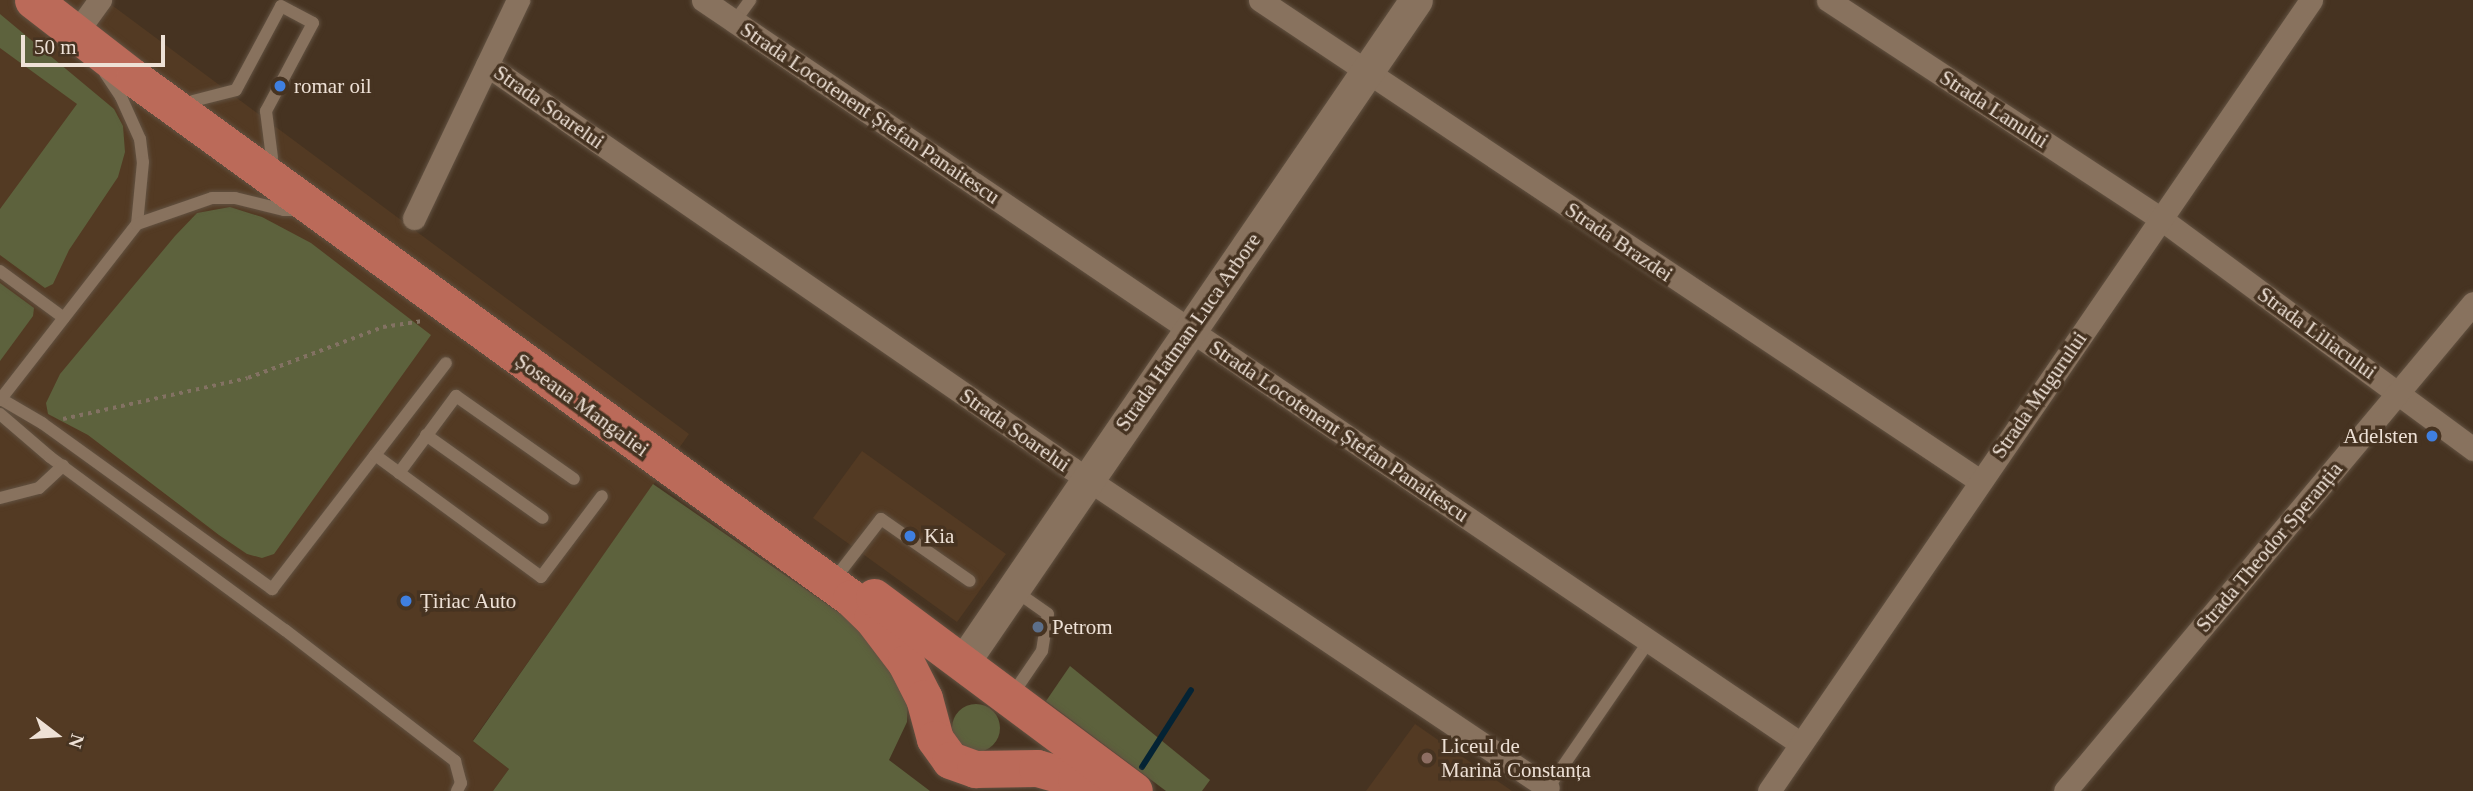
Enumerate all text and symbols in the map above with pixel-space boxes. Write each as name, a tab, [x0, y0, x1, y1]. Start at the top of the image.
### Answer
street label: Strada Locotenent Ștefan Panaitescu	[736, 17, 1004, 209]
scale bar	[24, 21, 168, 65]
text: 50 m	[34, 35, 77, 59]
street label: Strada Soarelui	[489, 60, 609, 154]
street label: Strada Lanului	[1935, 65, 2053, 153]
place label: romar oil	[294, 73, 372, 99]
marker: romar oil	[272, 78, 288, 94]
street label: Strada Brazdei	[1560, 197, 1678, 287]
street label: Strada Hatman Luca Arbore	[1110, 228, 1266, 436]
street label: Strada Liliacului	[2253, 282, 2381, 384]
street label: Strada Mugurului	[1986, 327, 2092, 463]
street label: Strada Locotenent Ștefan Panaitescu	[1205, 335, 1473, 527]
street label: Șoseaua Mangaliei	[510, 348, 654, 462]
street label: Strada Soarelui	[955, 383, 1075, 477]
place label: Adelsten	[2343, 423, 2418, 449]
marker: Adelsten	[2424, 428, 2440, 444]
street label: Strada Theodor Speranția	[2190, 457, 2348, 637]
place label: Kia	[924, 523, 954, 549]
marker: Kia	[902, 528, 918, 544]
place label: Țiriac Auto	[420, 588, 517, 614]
marker: Țiriac Auto	[398, 593, 414, 609]
place label: Petrom	[1052, 614, 1113, 640]
marker: Petrom	[1030, 619, 1046, 635]
north arrow	[21, 700, 91, 770]
text: N	[65, 732, 89, 751]
place label: Liceul de Marină Constanța	[1441, 733, 1591, 783]
marker: Liceul de Marină Constanța	[1419, 750, 1435, 766]

